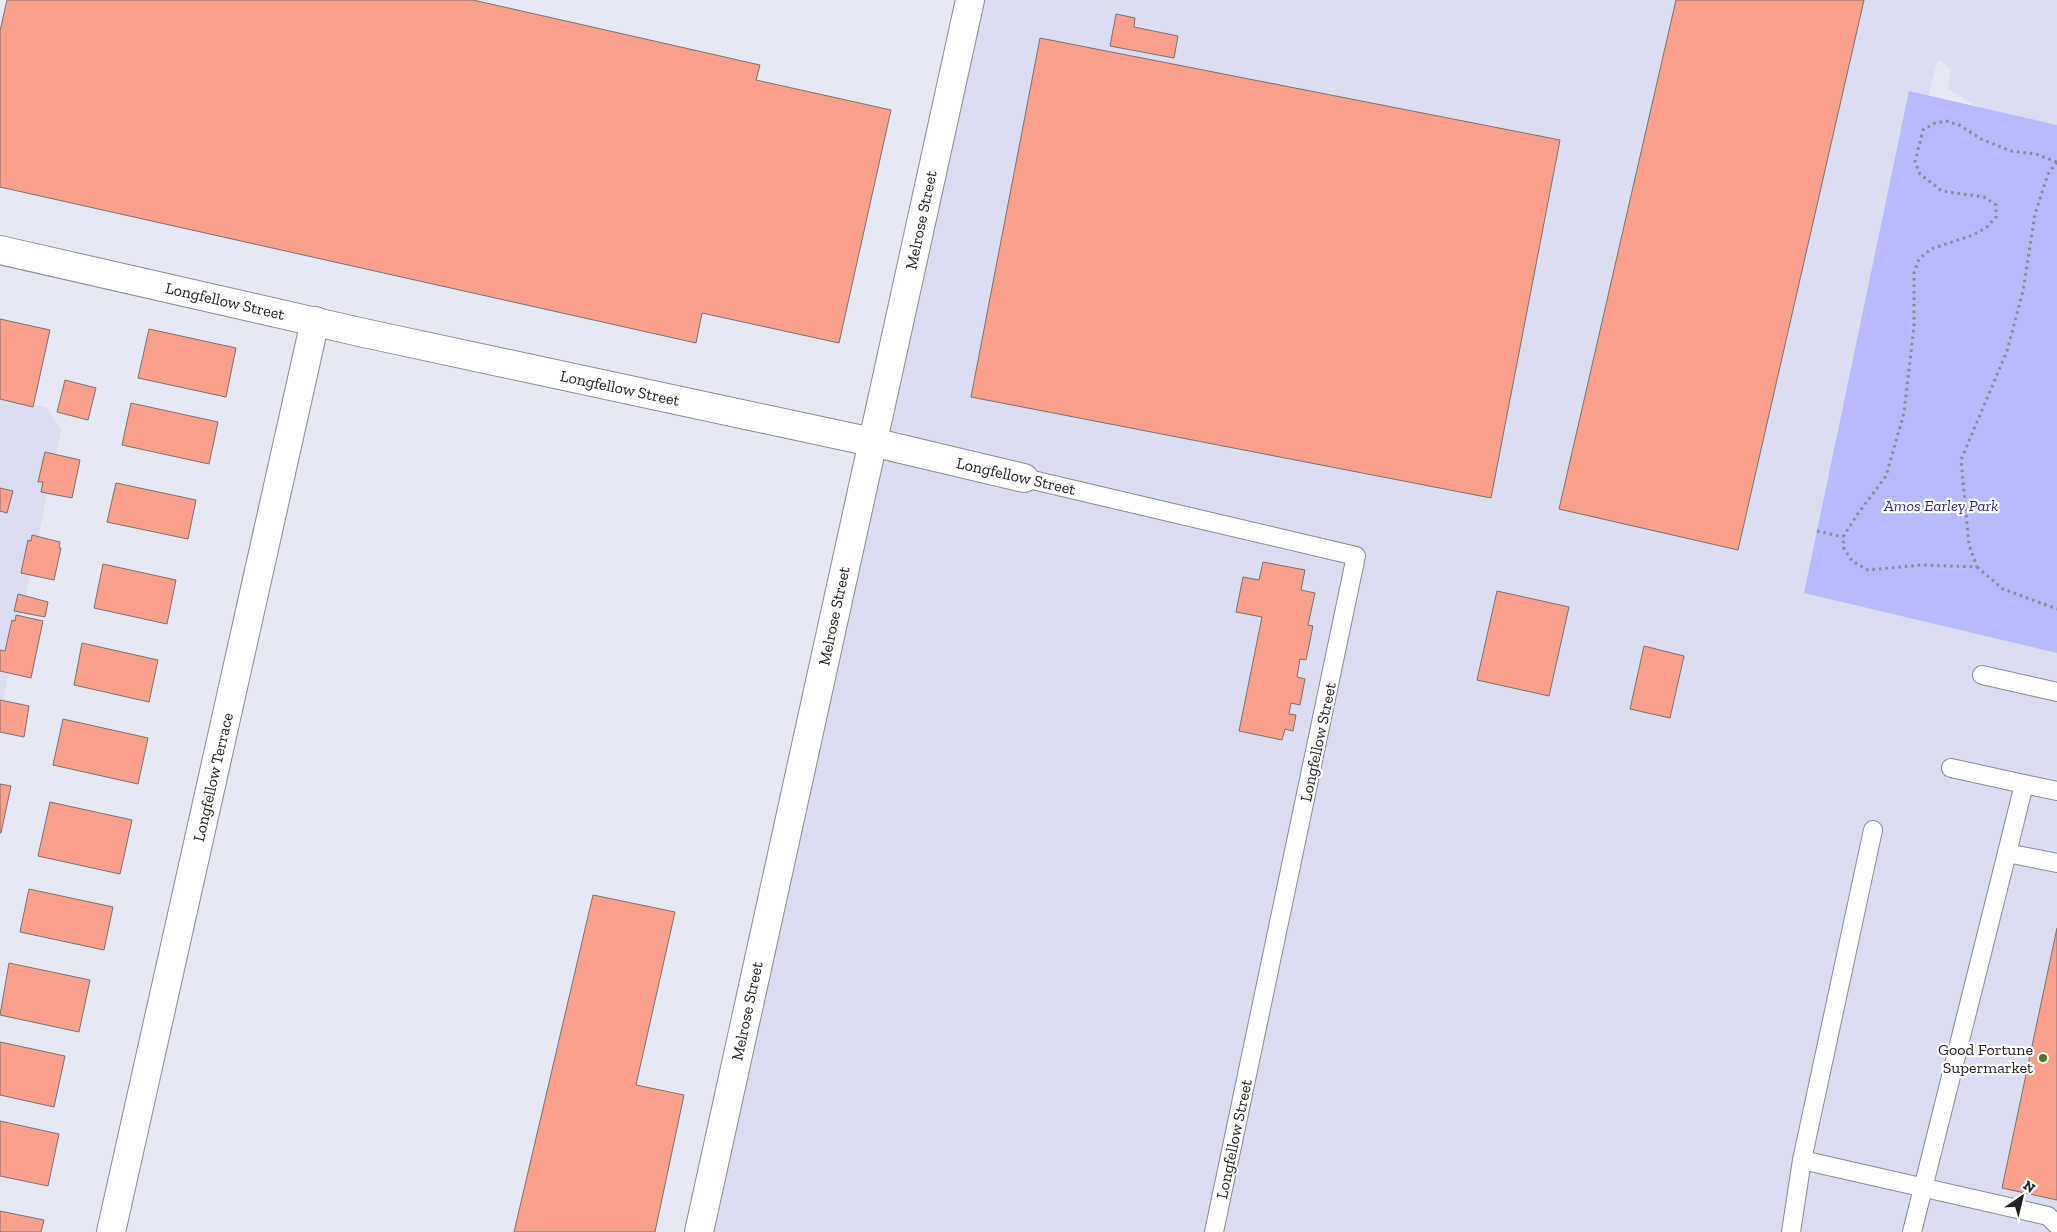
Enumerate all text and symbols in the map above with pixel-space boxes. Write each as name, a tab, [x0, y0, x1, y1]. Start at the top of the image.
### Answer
street label: Melrose Street	[901, 169, 941, 271]
street label: Longfellow Street	[164, 278, 286, 324]
street label: Longfellow Street	[559, 366, 682, 410]
street label: Longfellow Street	[955, 453, 1077, 499]
park label: Amos Earley Park	[1883, 496, 1998, 515]
street label: Melrose Street	[814, 565, 854, 667]
street label: Longfellow Street	[1296, 680, 1340, 803]
street label: Longfellow Terrace	[189, 711, 237, 843]
street label: Melrose Street	[727, 960, 767, 1062]
place label: Good Fortune Supermarket	[1938, 1040, 2033, 1077]
marker: Good Fortune Supermarket	[2037, 1052, 2049, 1064]
street label: Longfellow Street	[1212, 1077, 1256, 1200]
north arrow	[1997, 1172, 2047, 1222]
text: N	[2020, 1177, 2039, 1197]

